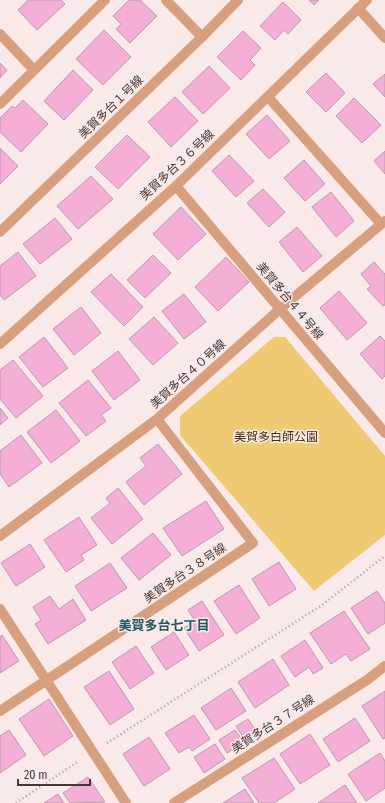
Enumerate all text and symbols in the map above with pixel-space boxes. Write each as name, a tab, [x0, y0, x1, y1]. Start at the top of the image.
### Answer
street label: 美賀多台１号線	[76, 73, 146, 141]
street label: 美賀多台３６号線	[137, 127, 217, 203]
street label: 美賀多台４４号線	[254, 260, 326, 342]
street label: 美賀多台４０号線	[148, 337, 228, 411]
park label: 美賀多白師公園	[234, 430, 318, 444]
street label: 美賀多台３８号線	[141, 540, 229, 606]
district label: 美賀多台七丁目	[118, 618, 210, 633]
street label: 美賀多台３７号線	[229, 692, 317, 756]
scale bar	[18, 761, 90, 787]
text: 20 m	[24, 768, 48, 782]

